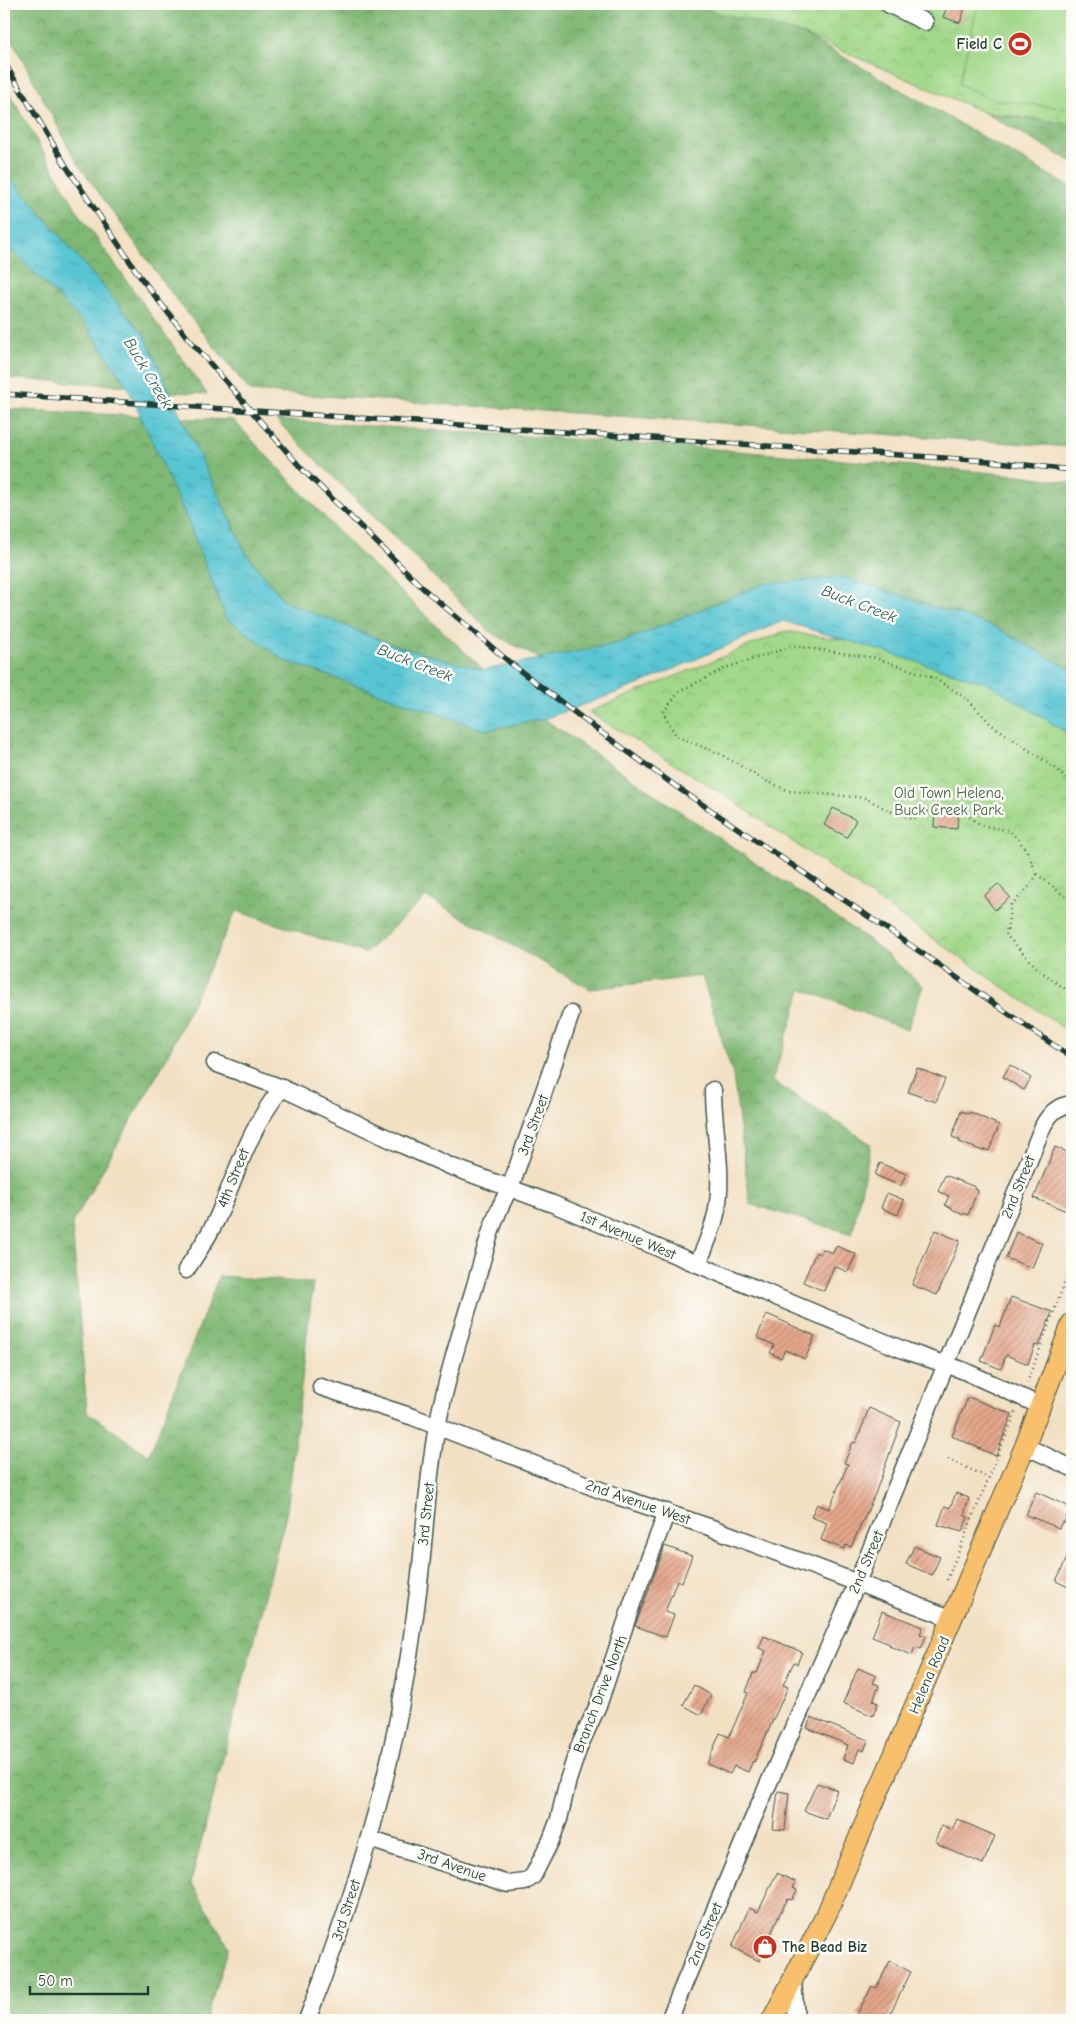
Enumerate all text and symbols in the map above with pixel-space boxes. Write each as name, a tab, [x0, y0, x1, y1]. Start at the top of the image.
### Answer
sports icon: Field C	[1007, 31, 1033, 57]
place label: Field C	[957, 35, 1002, 53]
water label: Buck Creek	[120, 335, 176, 412]
water label: Buck Creek	[819, 581, 899, 627]
water label: Buck Creek	[375, 640, 455, 686]
park label: Old Town Helena, Buck Creek Park.	[894, 784, 1004, 819]
street label: 3rd Street	[514, 1091, 553, 1158]
street label: 4th Street	[213, 1145, 253, 1210]
street label: 2nd Street	[997, 1152, 1039, 1221]
street label: 1st Avenue West	[577, 1207, 679, 1264]
street label: 2nd Avenue West	[583, 1476, 694, 1529]
street label: 3rd Street	[414, 1481, 438, 1547]
street label: 2nd Street	[845, 1527, 888, 1596]
street label: Branch Drive North	[569, 1633, 631, 1755]
street label: Helena Road	[905, 1633, 953, 1717]
street label: 3rd Avenue	[415, 1845, 489, 1885]
street label: 3rd Street	[328, 1876, 365, 1943]
street label: 2nd Street	[684, 1899, 727, 1968]
shop icon: The Bead Biz	[752, 1934, 778, 1960]
place label: The Bead Biz	[782, 1938, 868, 1956]
scale bar	[30, 1964, 148, 1996]
text: 50 m	[38, 1972, 73, 1990]

